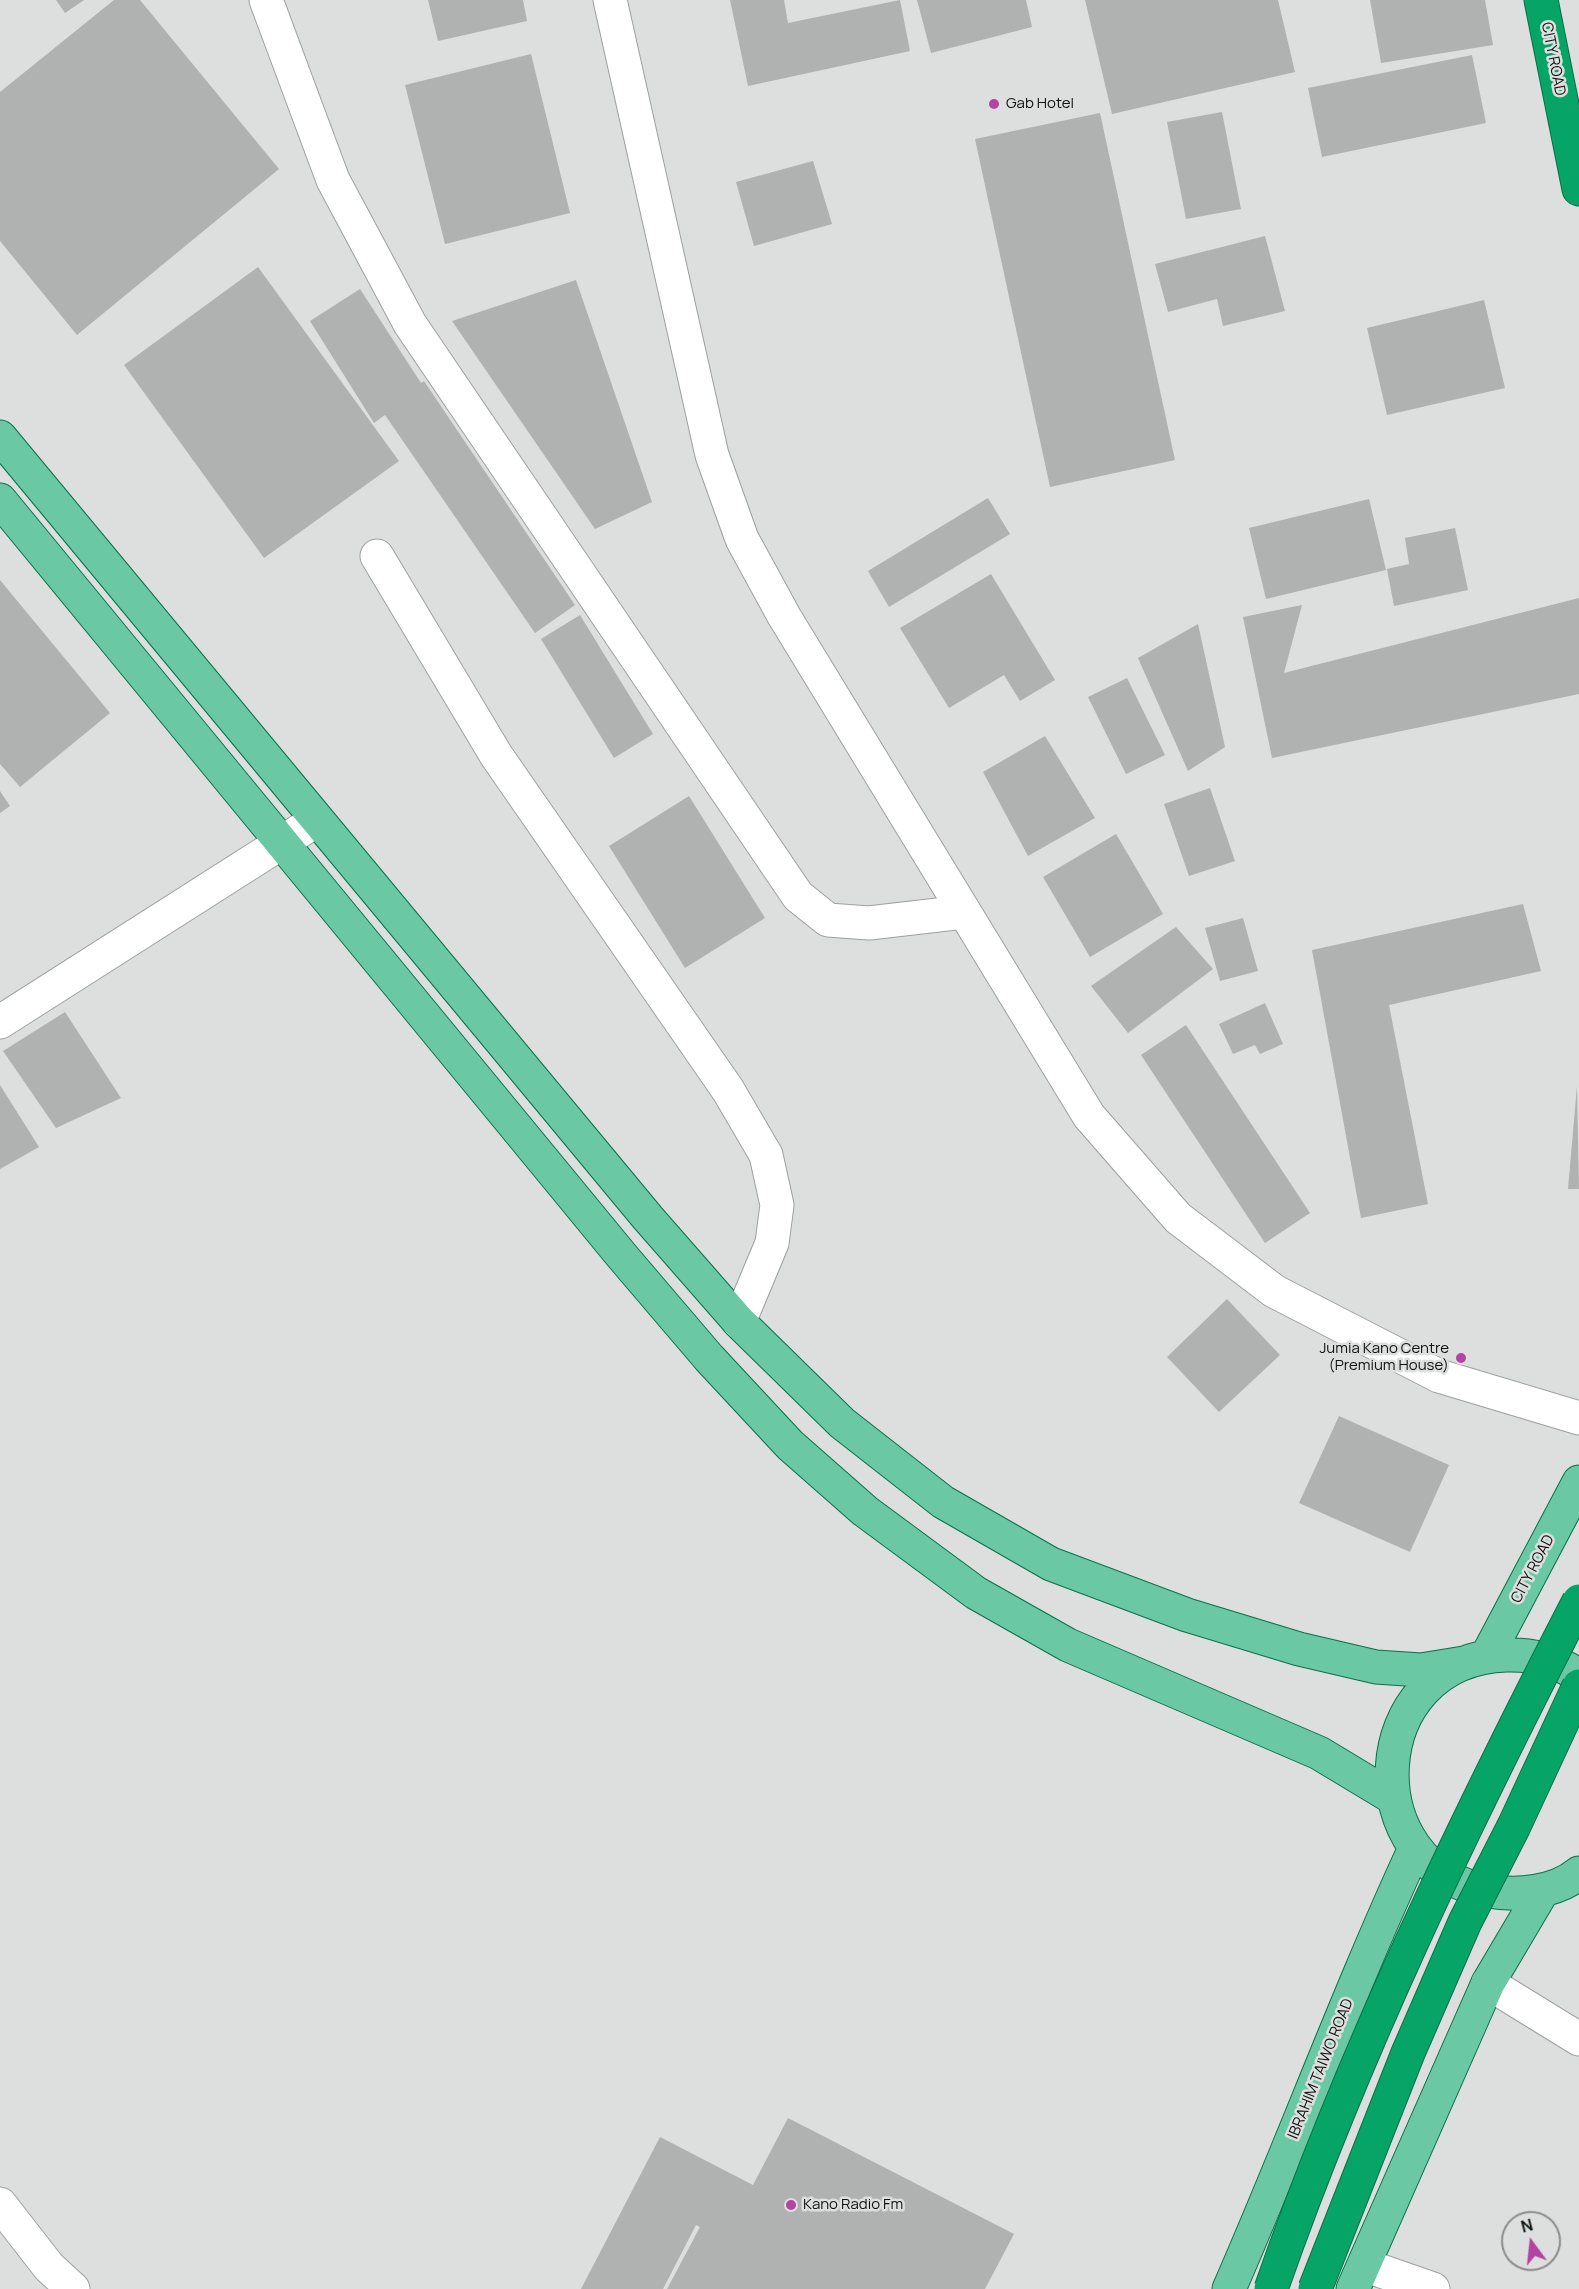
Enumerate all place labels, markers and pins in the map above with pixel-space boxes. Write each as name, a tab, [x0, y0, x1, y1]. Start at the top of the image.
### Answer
place label: Gab Hotel	[1006, 95, 1074, 113]
marker: Gab Hotel	[987, 97, 1001, 111]
place label: Jumia Kano Centre (Premium House)	[1319, 1340, 1449, 1375]
marker: Jumia Kano Centre (Premium House)	[1454, 1351, 1468, 1365]
place label: Kano Radio Fm	[803, 2196, 903, 2214]
marker: Kano Radio Fm	[784, 2198, 798, 2212]

